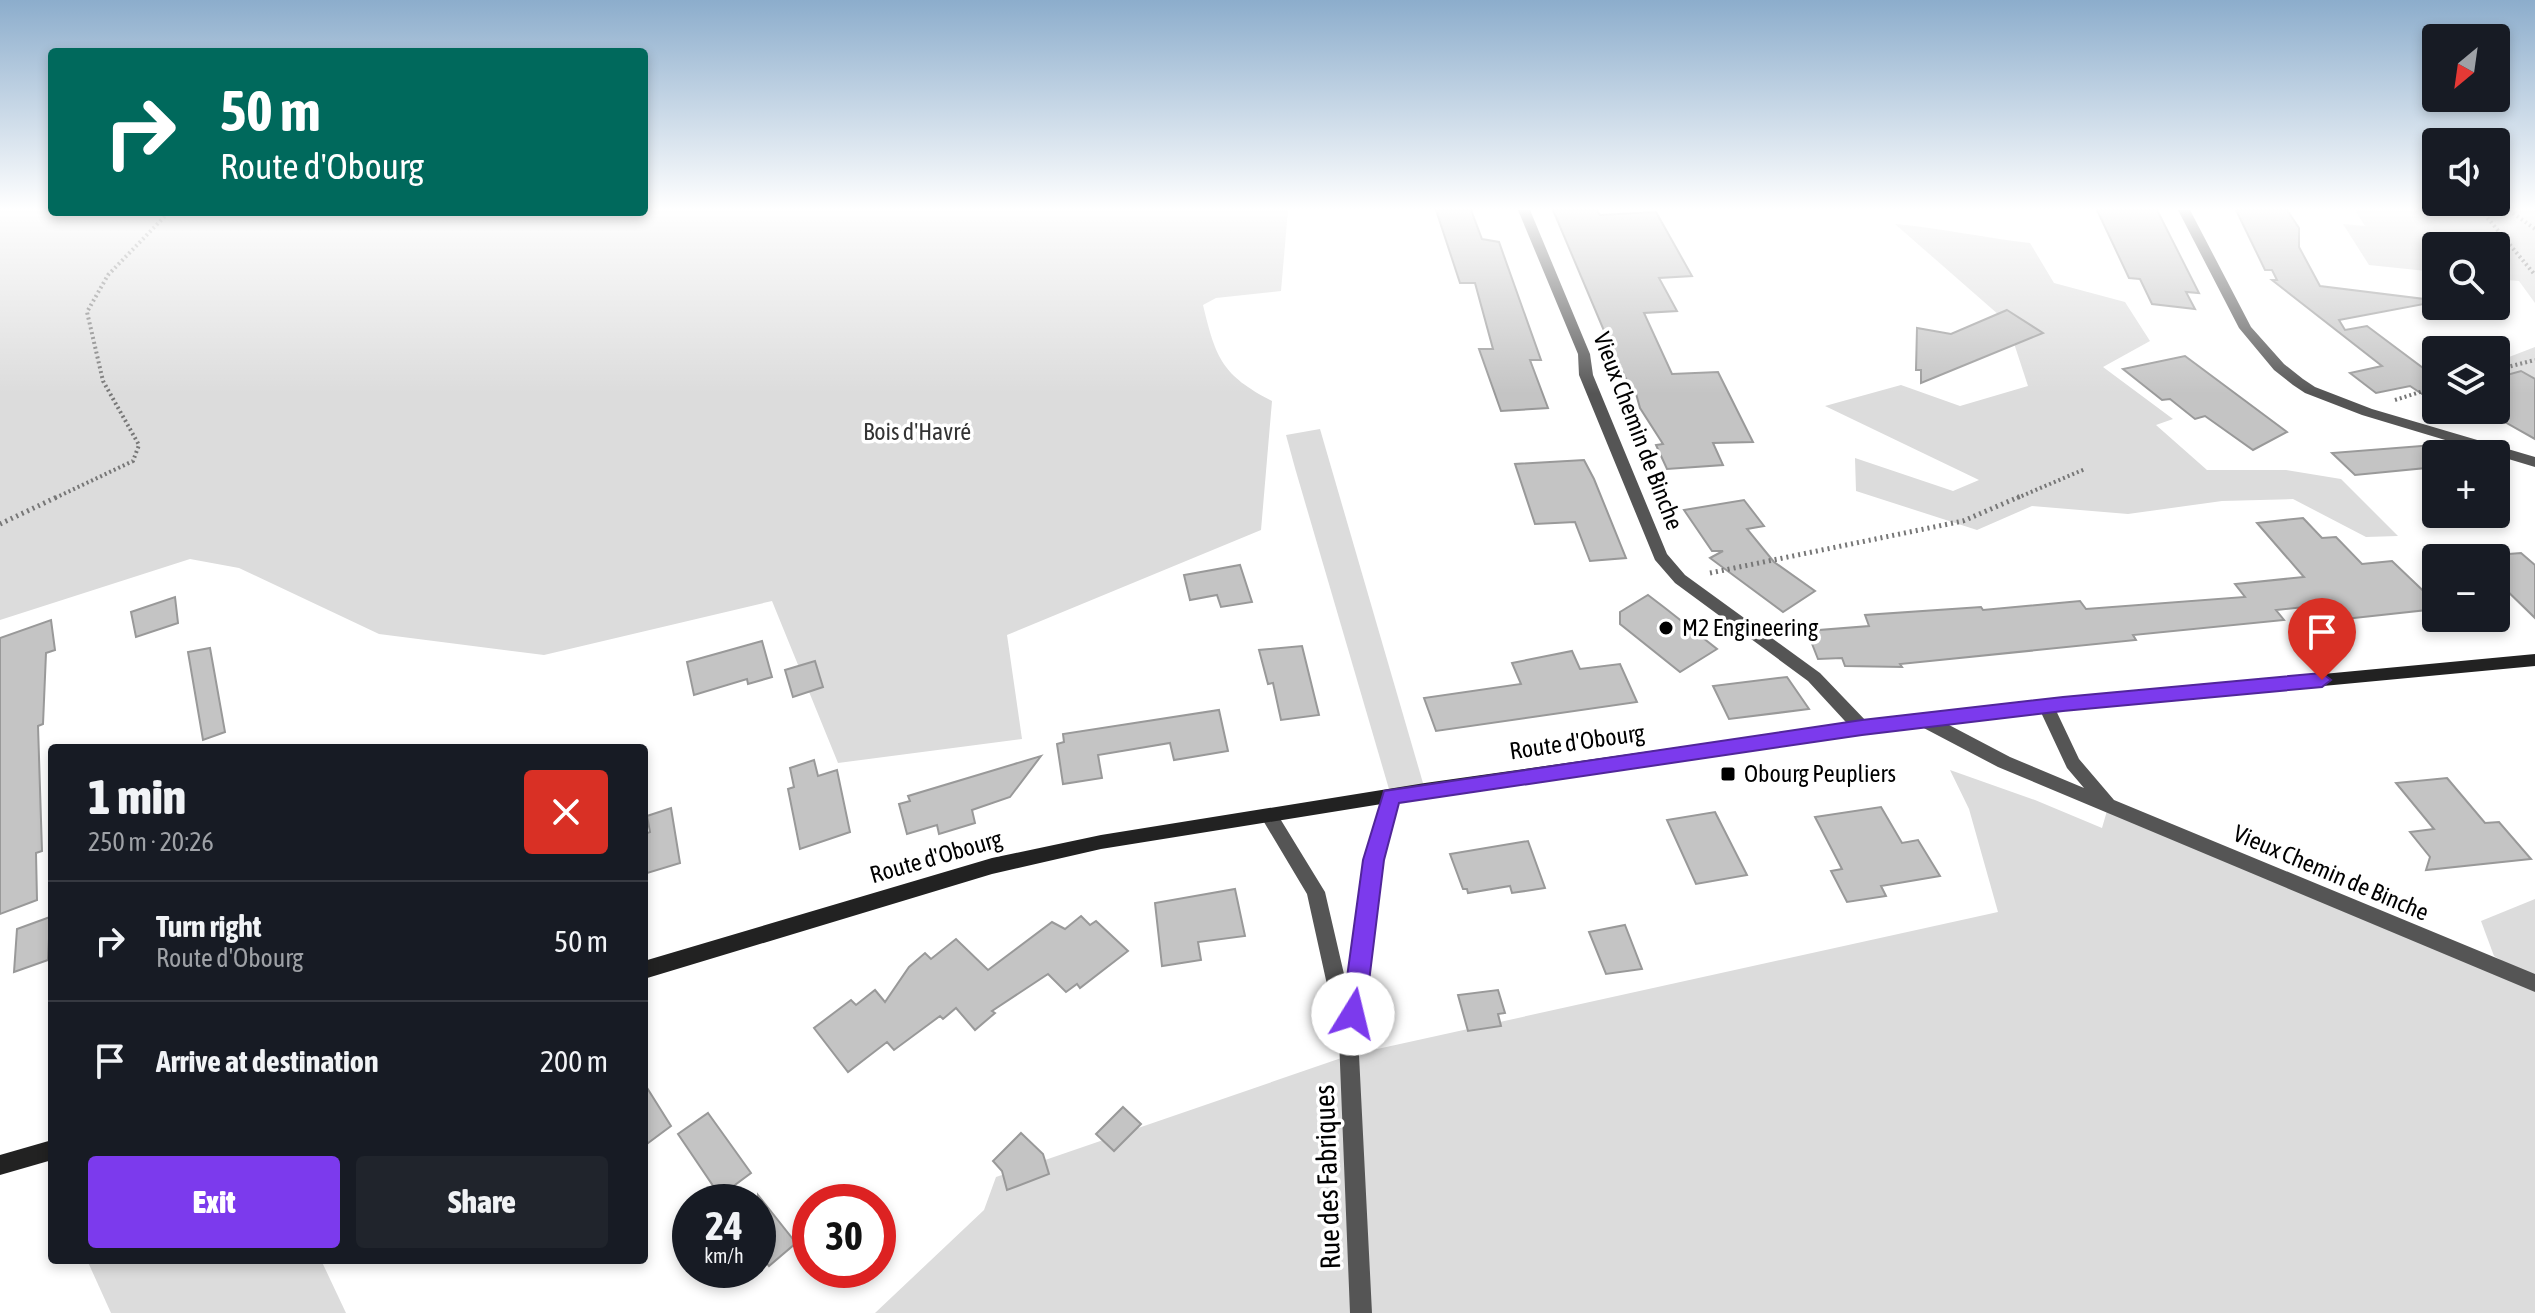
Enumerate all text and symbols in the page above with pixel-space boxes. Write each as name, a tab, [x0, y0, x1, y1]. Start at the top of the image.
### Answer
north arrow	[2422, 24, 2510, 112]
map controls	[2422, 24, 2510, 632]
text: 50 m	[220, 79, 321, 143]
icon: right	[88, 80, 192, 184]
button: sound	[2422, 128, 2510, 216]
text: Route d'Obourg	[220, 145, 424, 187]
button: search	[2422, 232, 2510, 320]
street label: Vieux Chemin de Binche	[1588, 328, 1689, 533]
button: layers	[2422, 336, 2510, 424]
park label: Bois d'Havré	[863, 418, 971, 445]
button: +	[2422, 440, 2510, 528]
button: −	[2422, 544, 2510, 632]
pin	[2288, 598, 2356, 680]
icon: arrive	[2300, 610, 2344, 654]
place label: M2 Engineering	[1682, 614, 1819, 641]
marker: M2 Engineering	[1657, 619, 1675, 637]
street label: Route d'Obourg	[1508, 719, 1647, 764]
place label: Obourg Peupliers	[1744, 760, 1896, 787]
marker: Obourg Peupliers	[1719, 765, 1737, 783]
text: 1 min	[88, 769, 186, 824]
button: close	[524, 770, 608, 854]
street label: Vieux Chemin de Binche	[2230, 819, 2433, 926]
street label: Route d'Obourg	[867, 825, 1006, 888]
text: 250 m · 20:26	[88, 827, 214, 857]
text: Turn right	[156, 909, 262, 943]
icon: right	[88, 919, 132, 963]
text: 50 m	[554, 924, 608, 958]
text: Route d'Obourg	[156, 943, 303, 973]
position arrow	[1311, 972, 1395, 1056]
icon: arrive	[88, 1039, 132, 1083]
text: Arrive at destination	[156, 1044, 378, 1078]
text: 200 m	[540, 1044, 608, 1078]
street label: Rue des Fabriques	[1308, 1084, 1346, 1270]
button: Exit	[88, 1156, 340, 1248]
button: Share	[356, 1156, 608, 1248]
speed limit sign: 30	[792, 1184, 896, 1288]
text: 24	[705, 1203, 743, 1248]
text: km/h	[704, 1244, 744, 1267]

